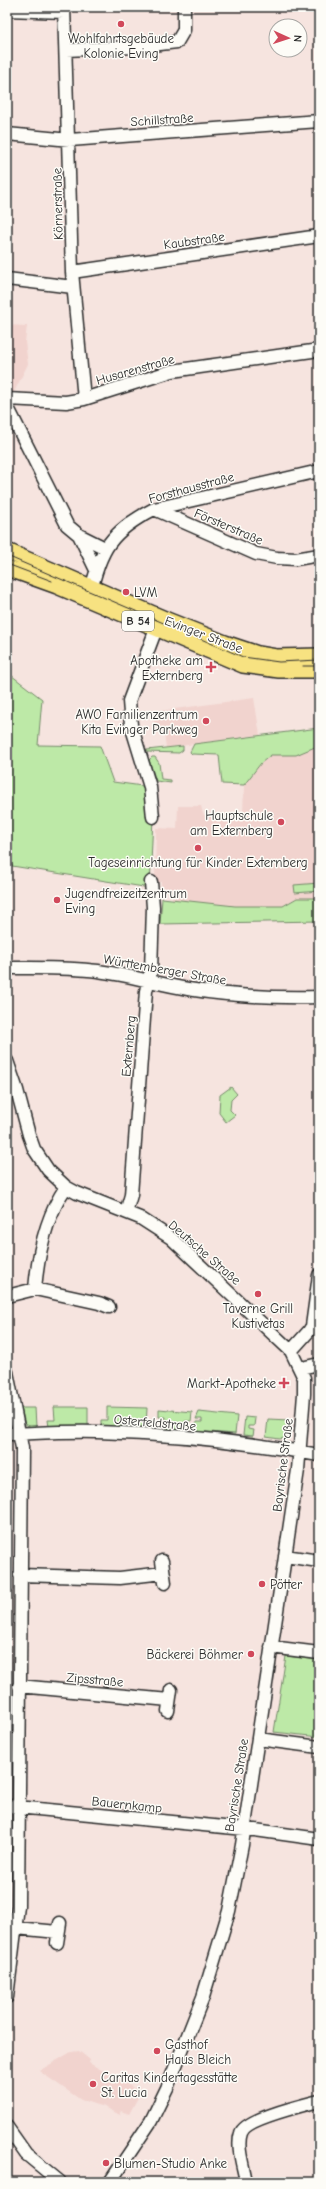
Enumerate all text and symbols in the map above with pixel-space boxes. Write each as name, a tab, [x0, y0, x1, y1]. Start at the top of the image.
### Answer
north arrow	[268, 18, 308, 58]
marker: Wohlfahrtsgebäude Kolonie Eving	[116, 19, 126, 29]
place label: Wohlfahrtsgebäude Kolonie Eving	[68, 31, 174, 61]
text: N	[291, 35, 304, 42]
street label: Schillstraße	[130, 110, 195, 129]
street label: Körnerstraße	[49, 167, 66, 240]
street label: Kaubstraße	[163, 229, 226, 252]
street label: Husarenstraße	[94, 351, 177, 388]
street label: Forsthausstraße	[147, 469, 236, 506]
street label: Försterstraße	[192, 505, 266, 548]
place label: LVM	[134, 585, 158, 600]
marker: LVM	[121, 587, 131, 597]
road number: B 54	[122, 611, 154, 631]
street label: Evinger Straße	[163, 613, 245, 656]
place label: Apotheke am Externberg	[130, 653, 203, 683]
marker: Apotheke am Externberg	[206, 662, 216, 672]
place label: AWO Familienzentrum Kita Evinger Parkweg	[76, 707, 198, 737]
marker: AWO Familienzentrum Kita Evinger Parkweg	[201, 716, 211, 726]
place label: Hauptschule am Externberg	[190, 808, 273, 838]
marker: Hauptschule am Externberg	[276, 817, 286, 827]
marker: Tageseinrichtung für Kinder Externberg	[193, 843, 203, 853]
place label: Tageseinrichtung für Kinder Externberg	[88, 855, 308, 870]
place label: Jugendfreizeitzentrum Eving	[65, 886, 187, 916]
marker: Jugendfreizeitzentrum Eving	[52, 895, 62, 905]
street label: Württemberger Straße	[102, 951, 228, 988]
street label: Externberg	[118, 1015, 139, 1077]
street label: Deutsche Straße	[166, 1217, 244, 1288]
marker: Taverne Grill Kustivetas	[253, 1289, 263, 1299]
place label: Taverne Grill Kustivetas	[223, 1301, 293, 1331]
place label: Markt-Apotheke	[187, 1376, 276, 1391]
marker: Markt-Apotheke	[279, 1378, 289, 1388]
street label: Osterfeldstraße	[113, 1411, 197, 1434]
street label: Bayrische Straße	[269, 1417, 296, 1513]
place label: Pötter	[270, 1577, 303, 1592]
marker: Pötter	[257, 1579, 267, 1589]
place label: Bäckerei Böhmer	[146, 1647, 244, 1662]
marker: Bäckerei Böhmer	[246, 1649, 256, 1659]
street label: Zipsstraße	[66, 1670, 124, 1689]
street label: Bayrische Straße	[222, 1737, 251, 1833]
street label: Bauernkamp	[91, 1793, 163, 1816]
place label: Gasthof Haus Bleich	[165, 2037, 231, 2067]
marker: Gasthof Haus Bleich	[152, 2046, 162, 2056]
place label: Caritas Kindertagesstätte St. Lucia	[101, 2070, 238, 2100]
marker: Caritas Kindertagesstätte St. Lucia	[88, 2079, 98, 2089]
place label: Blumen-Studio Anke	[114, 2156, 228, 2171]
marker: Blumen-Studio Anke	[101, 2158, 111, 2168]

